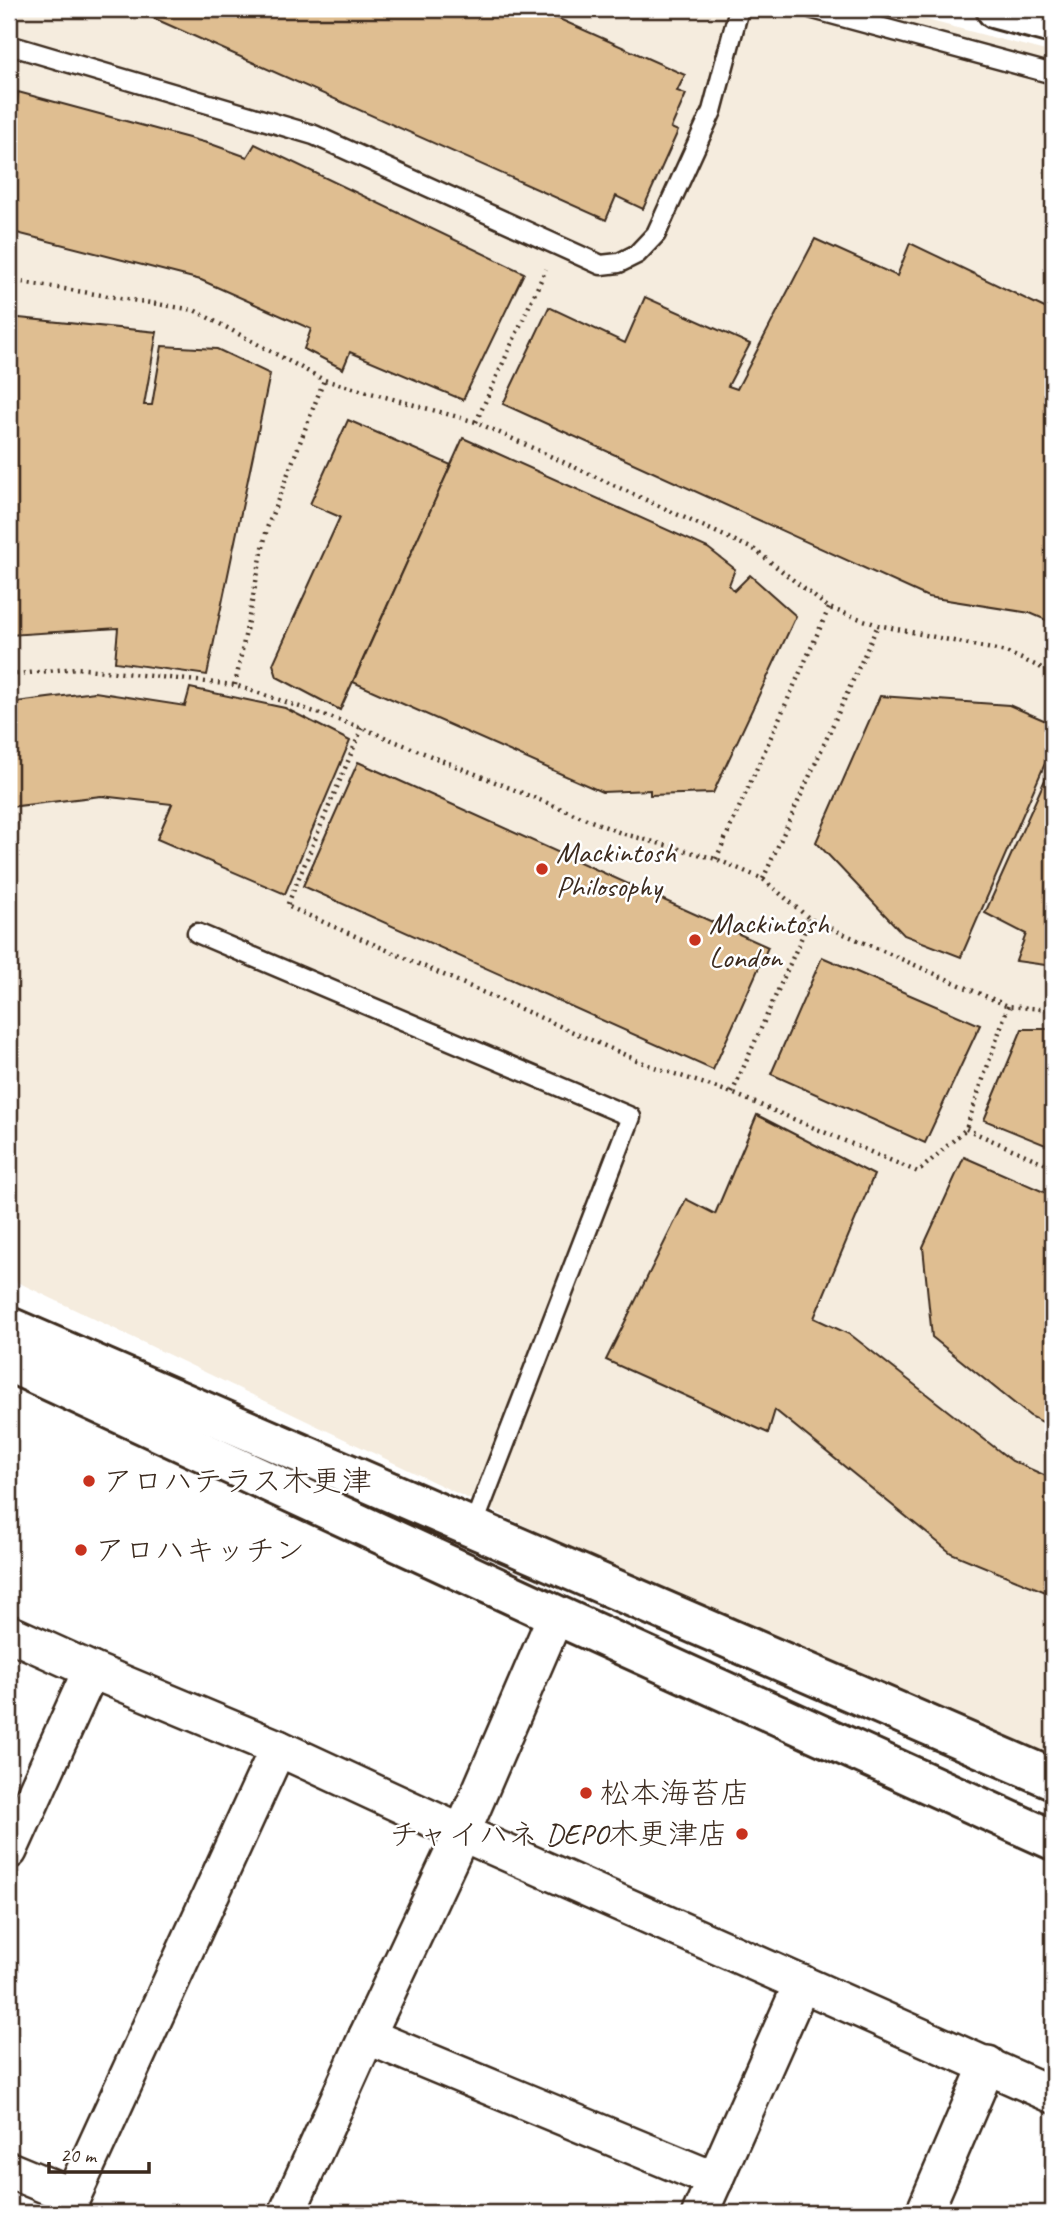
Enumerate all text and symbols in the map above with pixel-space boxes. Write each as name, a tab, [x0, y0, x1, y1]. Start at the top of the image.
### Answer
place label: Mackintosh Philosophy	[556, 833, 676, 905]
marker: Mackintosh Philosophy	[534, 861, 550, 877]
place label: Mackintosh London	[709, 904, 829, 976]
marker: Mackintosh London	[687, 932, 703, 948]
place label: アロハテラス木更津	[103, 1462, 372, 1500]
marker: アロハテラス木更津	[81, 1473, 97, 1489]
place label: アロハキッチン	[95, 1531, 305, 1569]
marker: アロハキッチン	[73, 1542, 89, 1558]
place label: 松本海苔店	[600, 1774, 750, 1812]
marker: 松本海苔店	[578, 1785, 594, 1801]
place label: チャイハネ DEPO木更津店	[389, 1815, 728, 1853]
marker: チャイハネ DEPO木更津店	[734, 1826, 750, 1842]
scale bar	[49, 2131, 149, 2175]
text: 20 m	[60, 2142, 98, 2168]

